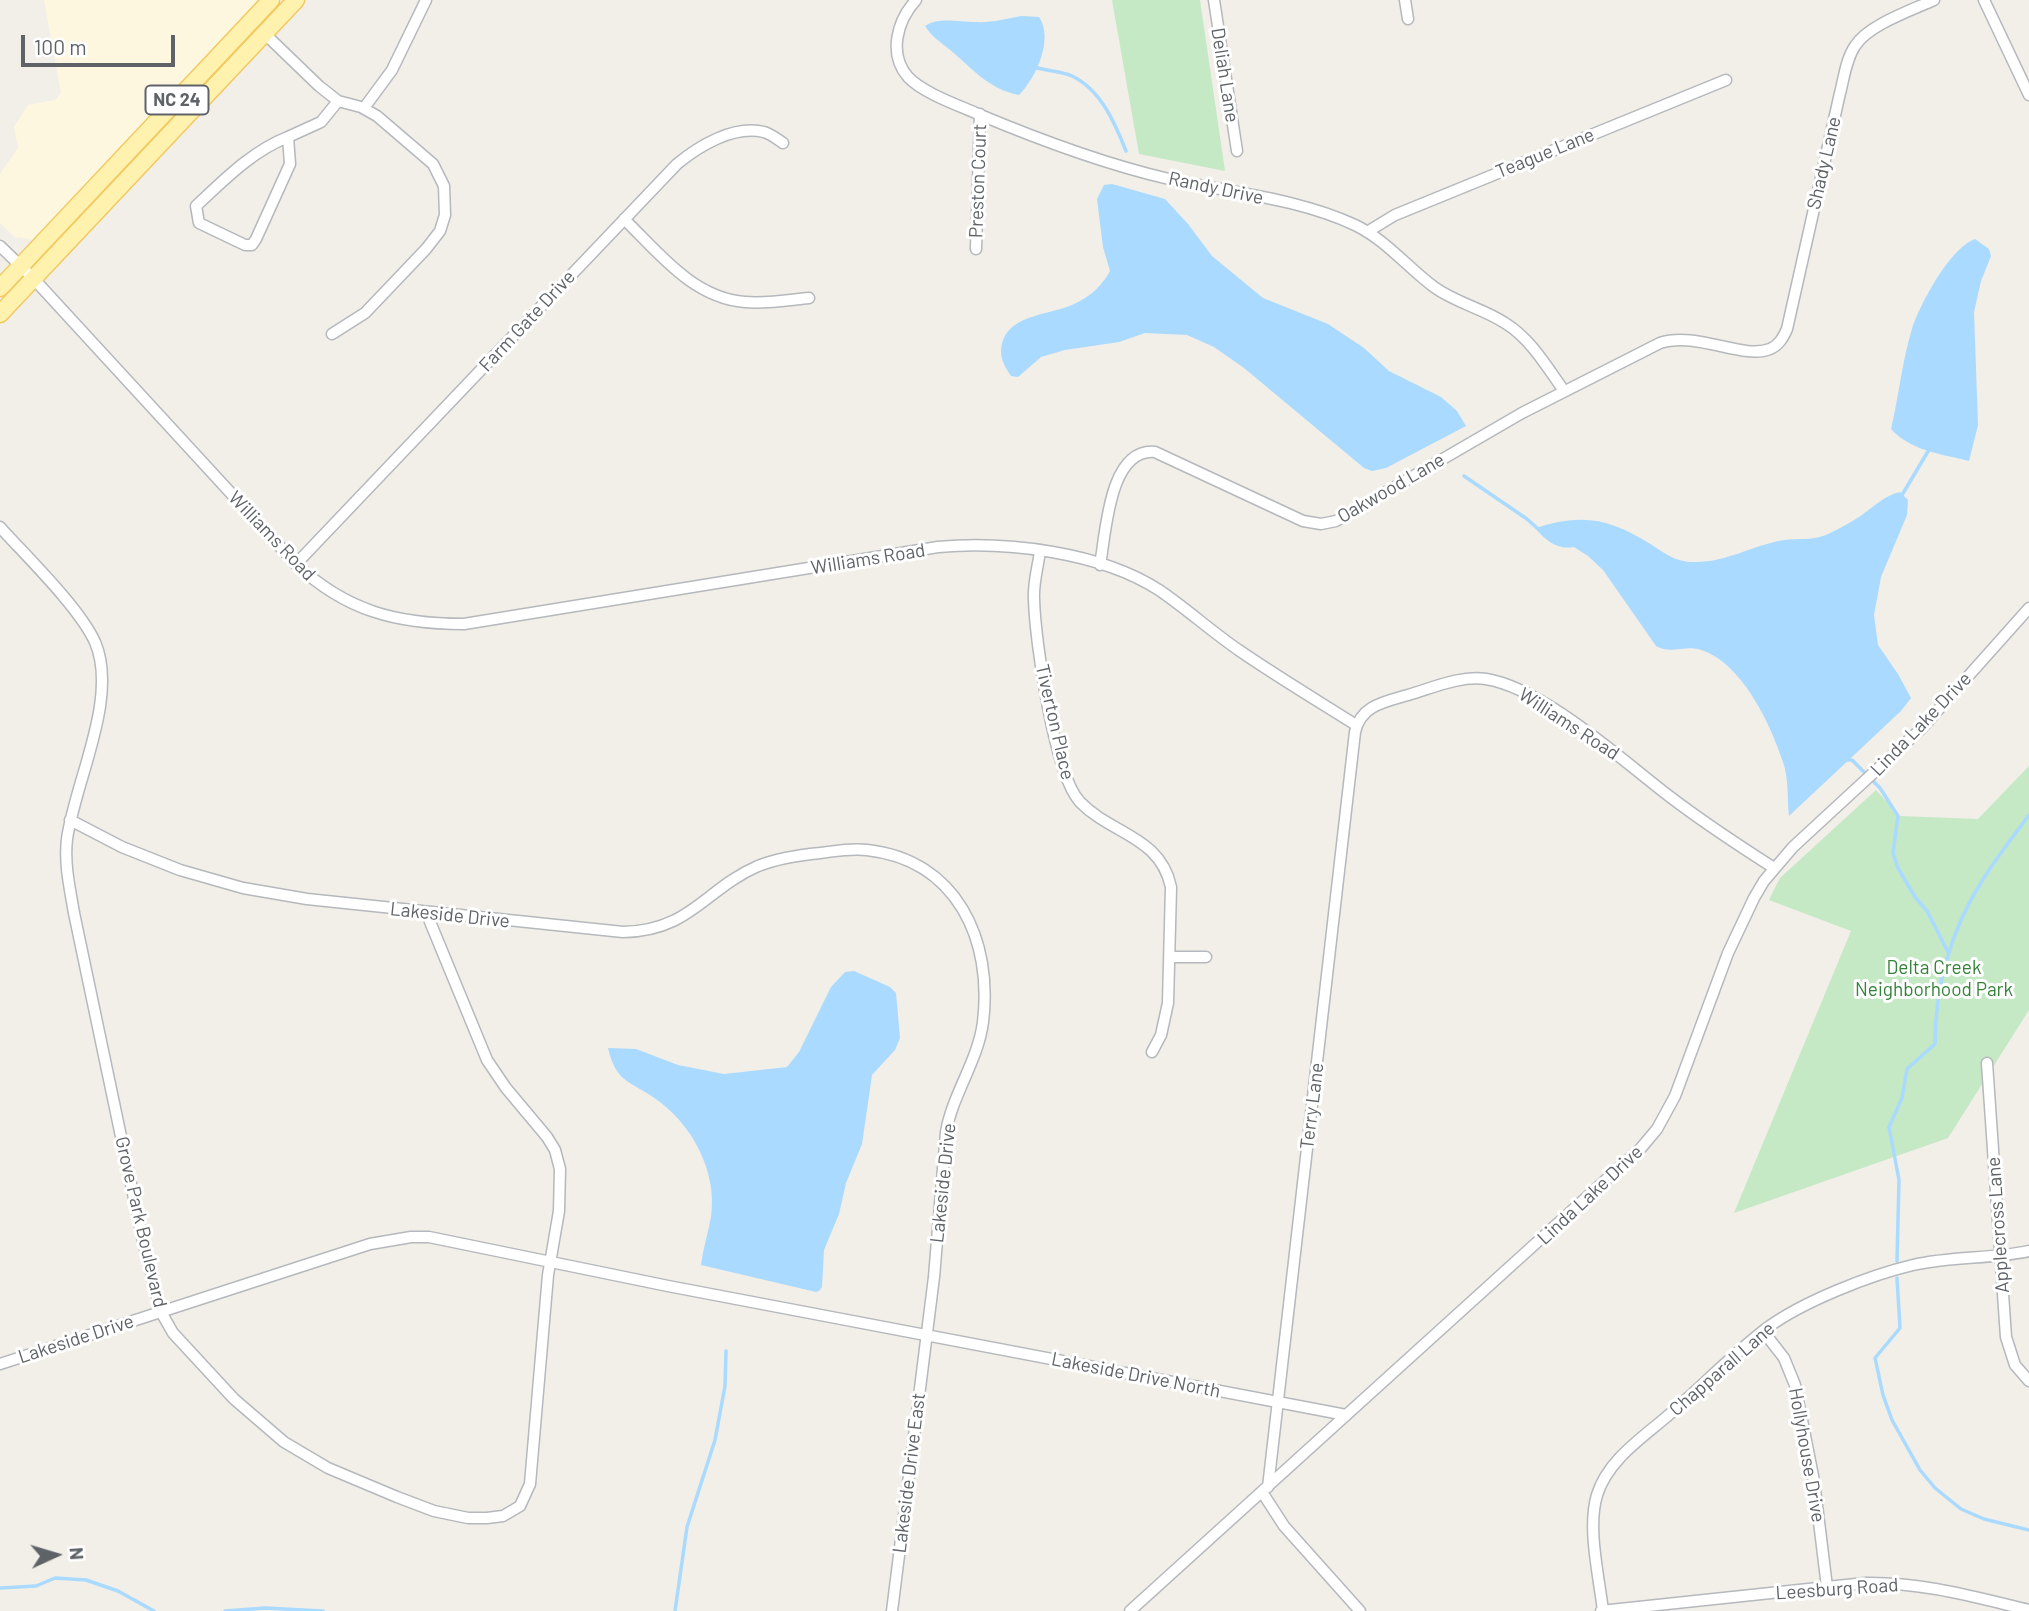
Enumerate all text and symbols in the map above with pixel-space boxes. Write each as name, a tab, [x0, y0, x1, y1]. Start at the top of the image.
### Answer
scale bar	[24, 21, 178, 65]
street label: Deliah Lane	[1206, 26, 1244, 124]
text: 100 m	[34, 34, 87, 59]
road number: NC 24	[146, 86, 208, 114]
street label: Shady Lane	[1802, 114, 1846, 212]
street label: Preston Court	[965, 123, 991, 239]
street label: Teague Lane	[1492, 123, 1598, 183]
street label: Randy Drive	[1166, 167, 1266, 209]
street label: Farm Gate Drive	[474, 266, 580, 376]
street label: Oakwood Lane	[1333, 448, 1449, 528]
street label: Williams Road	[224, 487, 320, 585]
street label: Williams Road	[809, 539, 927, 579]
street label: Tiverton Place	[1031, 662, 1079, 782]
street label: Linda Lake Drive	[1866, 667, 1976, 781]
street label: Williams Road	[1514, 683, 1624, 765]
street label: Lakeside Drive	[389, 897, 511, 933]
park label: Delta Creek Neighborhood Park	[1855, 957, 2013, 1001]
street label: Terry Lane	[1295, 1061, 1329, 1151]
street label: Lakeside Drive	[925, 1122, 961, 1244]
street label: Grove Park Boulevard	[110, 1134, 172, 1310]
street label: Linda Lake Drive	[1533, 1140, 1647, 1250]
street label: Applecross Lane	[1982, 1156, 2014, 1294]
street label: Lakeside Drive	[15, 1310, 137, 1368]
street label: Chapparall Lane	[1665, 1317, 1779, 1421]
street label: Lakeside Drive North	[1050, 1347, 1222, 1403]
street label: Hollyhouse Drive	[1784, 1386, 1830, 1524]
street label: Lakeside Drive East	[888, 1392, 930, 1554]
north arrow	[21, 1520, 91, 1590]
text: N	[66, 1546, 89, 1561]
street label: Leesburg Road	[1775, 1573, 1899, 1605]

